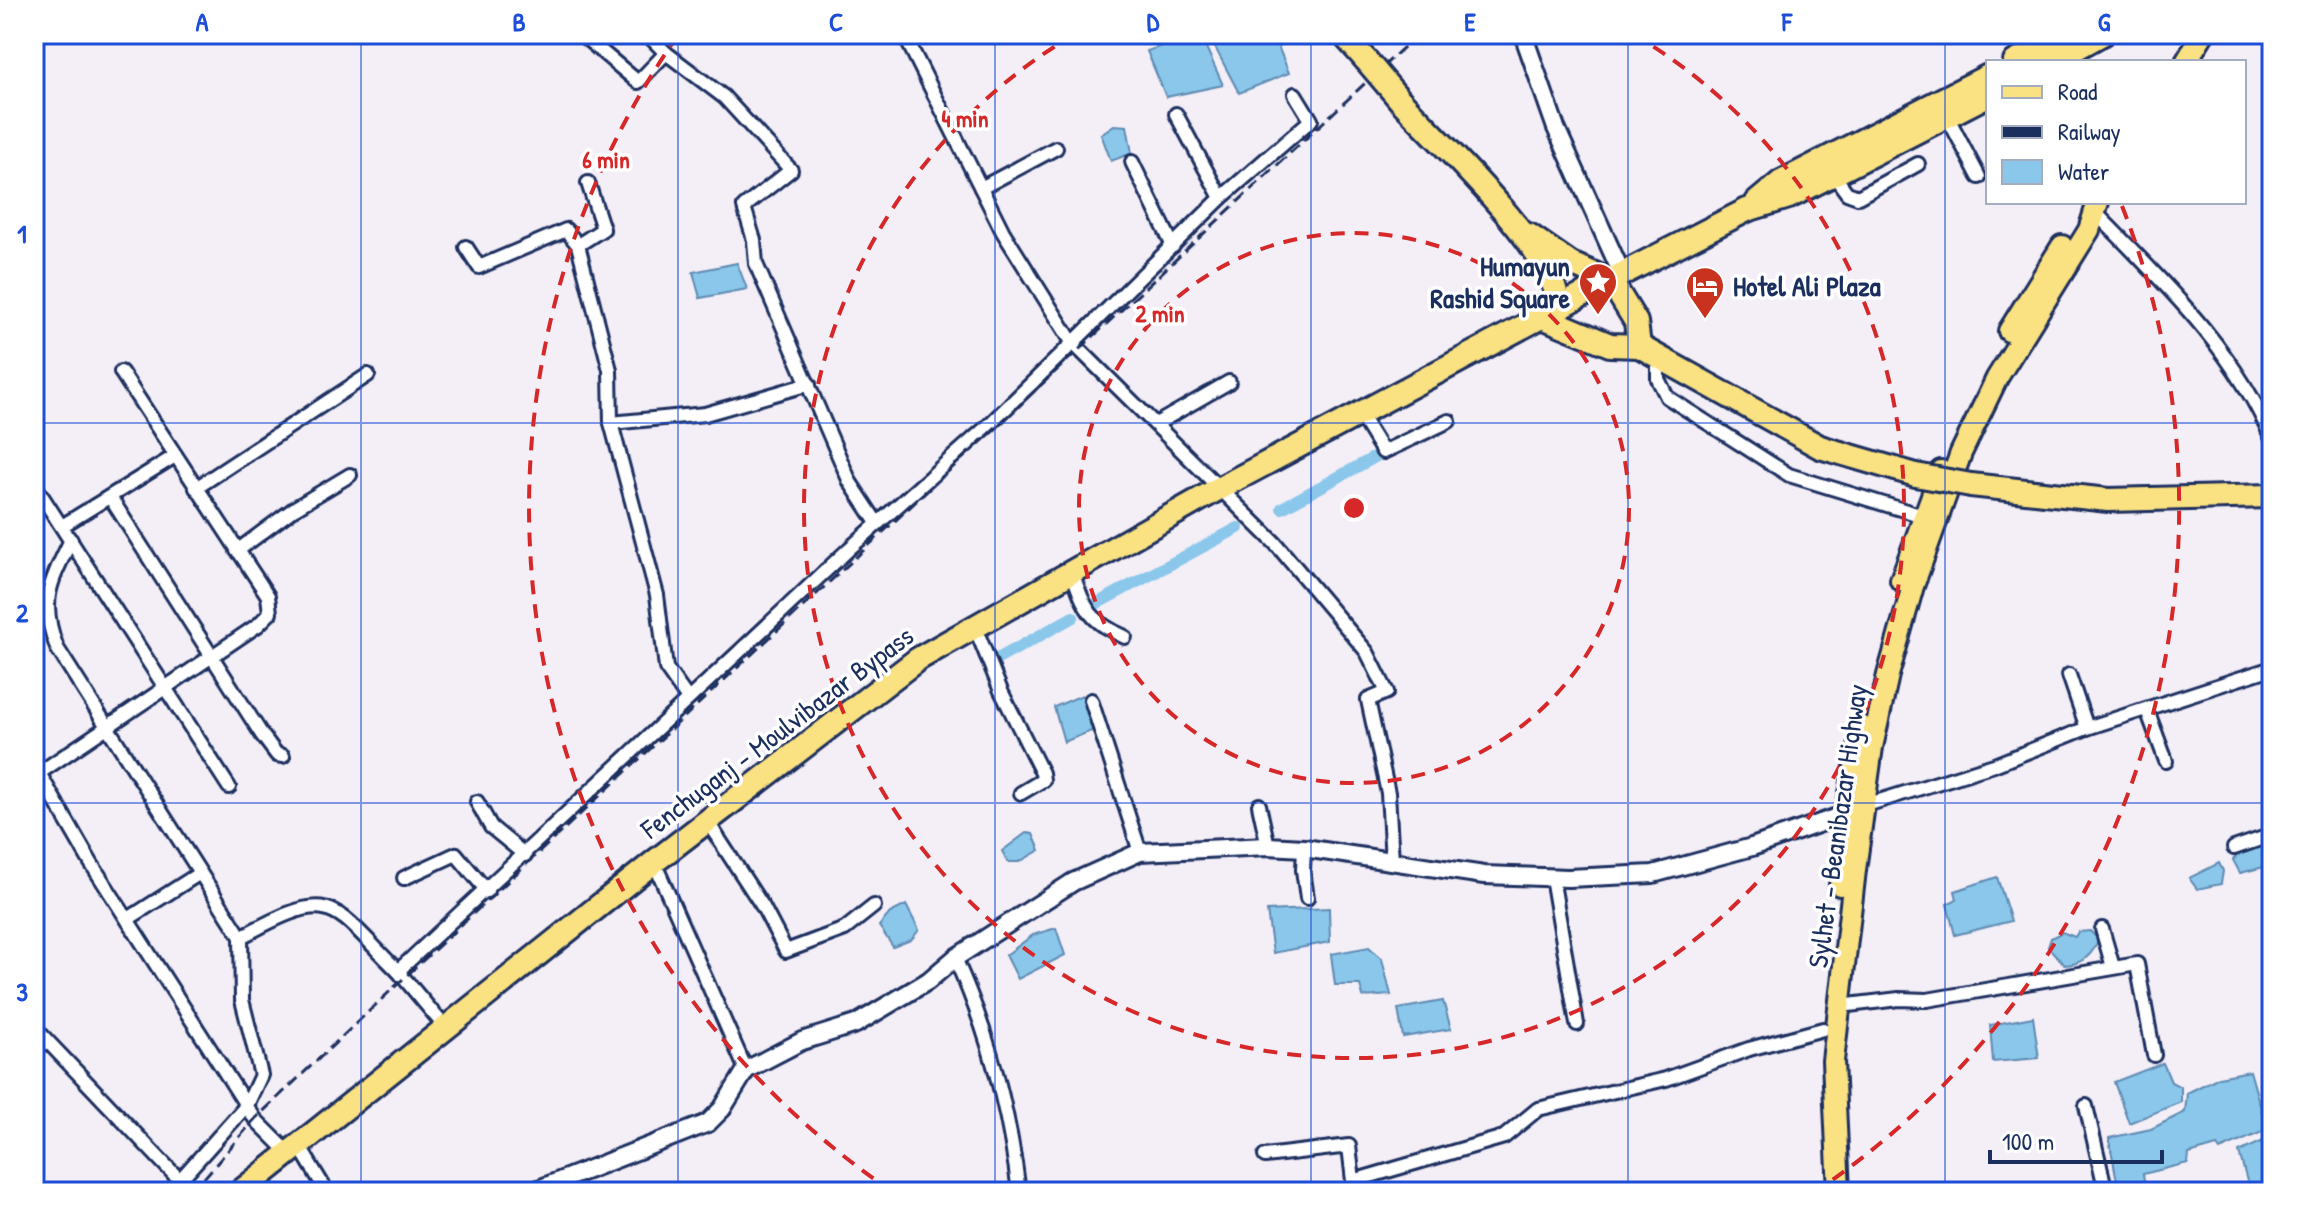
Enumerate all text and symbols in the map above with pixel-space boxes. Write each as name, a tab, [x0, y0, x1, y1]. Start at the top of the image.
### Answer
text: A	[196, 4, 209, 39]
text: B	[512, 4, 526, 39]
text: C	[829, 4, 843, 39]
text: D	[1147, 4, 1160, 39]
text: E	[1464, 4, 1476, 39]
text: F	[1781, 4, 1793, 39]
text: G	[2098, 4, 2111, 39]
legend	[1986, 60, 2246, 204]
text: Road	[2058, 75, 2097, 107]
text: 4 min	[941, 102, 989, 134]
text: Railway	[2058, 115, 2121, 147]
text: 6 min	[582, 143, 630, 175]
text: Water	[2058, 155, 2109, 187]
text: 1	[17, 216, 27, 251]
place label: Humayun Rashid Square	[1430, 247, 1571, 318]
place icon: Humayun Rashid Square	[1577, 261, 1619, 316]
hotel icon: Hotel Ali Plaza	[1684, 265, 1726, 320]
place label: Hotel Ali Plaza	[1733, 267, 1881, 305]
text: 2 min	[1135, 297, 1185, 329]
centre of rings	[1340, 494, 1368, 522]
text: 2	[16, 595, 29, 630]
street label: Fenchuganj - Moulvibazar Bypass	[632, 617, 921, 848]
street label: Sylhet - Beanibazar Highway	[1798, 682, 1876, 970]
text: 3	[16, 974, 28, 1009]
scale bar	[1990, 1114, 2162, 1164]
text: 100 m	[2002, 1125, 2054, 1157]

